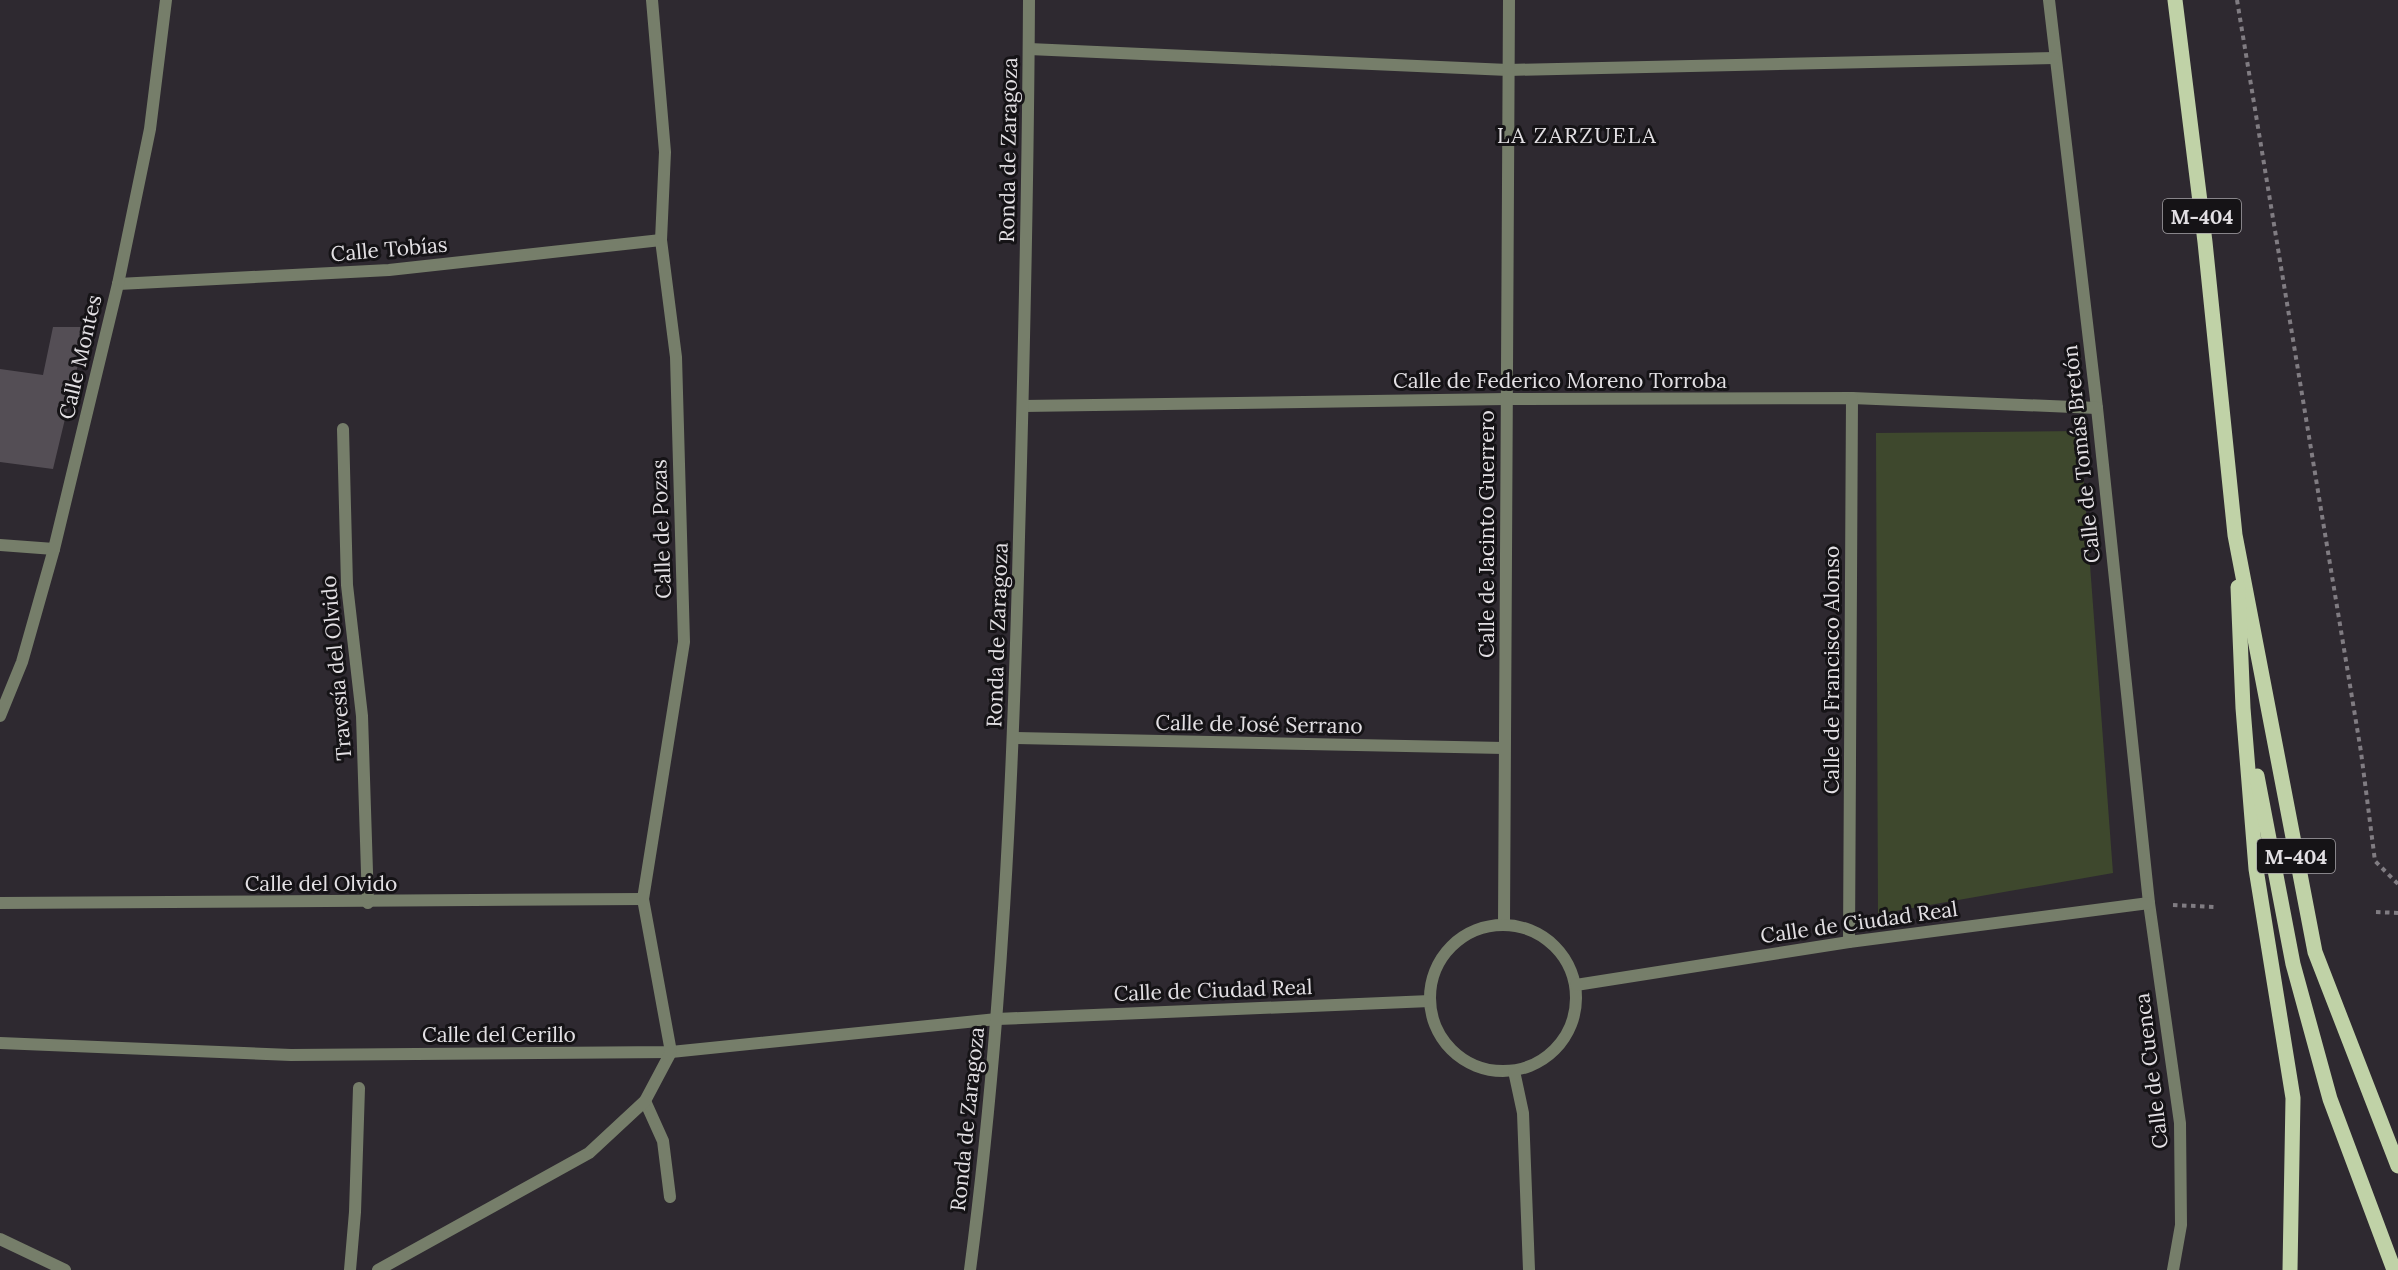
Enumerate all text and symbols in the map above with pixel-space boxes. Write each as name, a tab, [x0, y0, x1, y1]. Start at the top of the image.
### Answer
street label: Ronda de Zaragoza	[993, 57, 1023, 243]
district label: LA ZARZUELA	[1497, 121, 1657, 149]
road number: M-404	[2163, 199, 2241, 233]
street label: Calle Tobías	[329, 230, 449, 268]
street label: Calle Montes	[53, 292, 107, 422]
street label: Calle de Tomás Bretón	[2056, 343, 2106, 564]
street label: Calle de Federico Moreno Torroba	[1393, 367, 1727, 394]
street label: Calle de Jacinto Guerrero	[1473, 410, 1500, 658]
street label: Calle de Pozas	[645, 459, 677, 599]
street label: Ronda de Zaragoza	[980, 542, 1014, 728]
street label: Calle de Francisco Alonso	[1818, 546, 1845, 794]
street label: Travesía del Olvido	[314, 574, 358, 762]
street label: Calle de José Serrano	[1155, 709, 1363, 739]
road number: M-404	[2257, 839, 2335, 873]
street label: Calle del Olvido	[245, 870, 397, 897]
street label: Calle de Ciudad Real	[1759, 895, 1959, 949]
street label: Calle de Ciudad Real	[1113, 973, 1313, 1007]
street label: Calle de Cuenca	[2128, 991, 2174, 1150]
street label: Calle del Cerillo	[422, 1021, 576, 1048]
street label: Ronda de Zaragoza	[944, 1025, 990, 1213]

